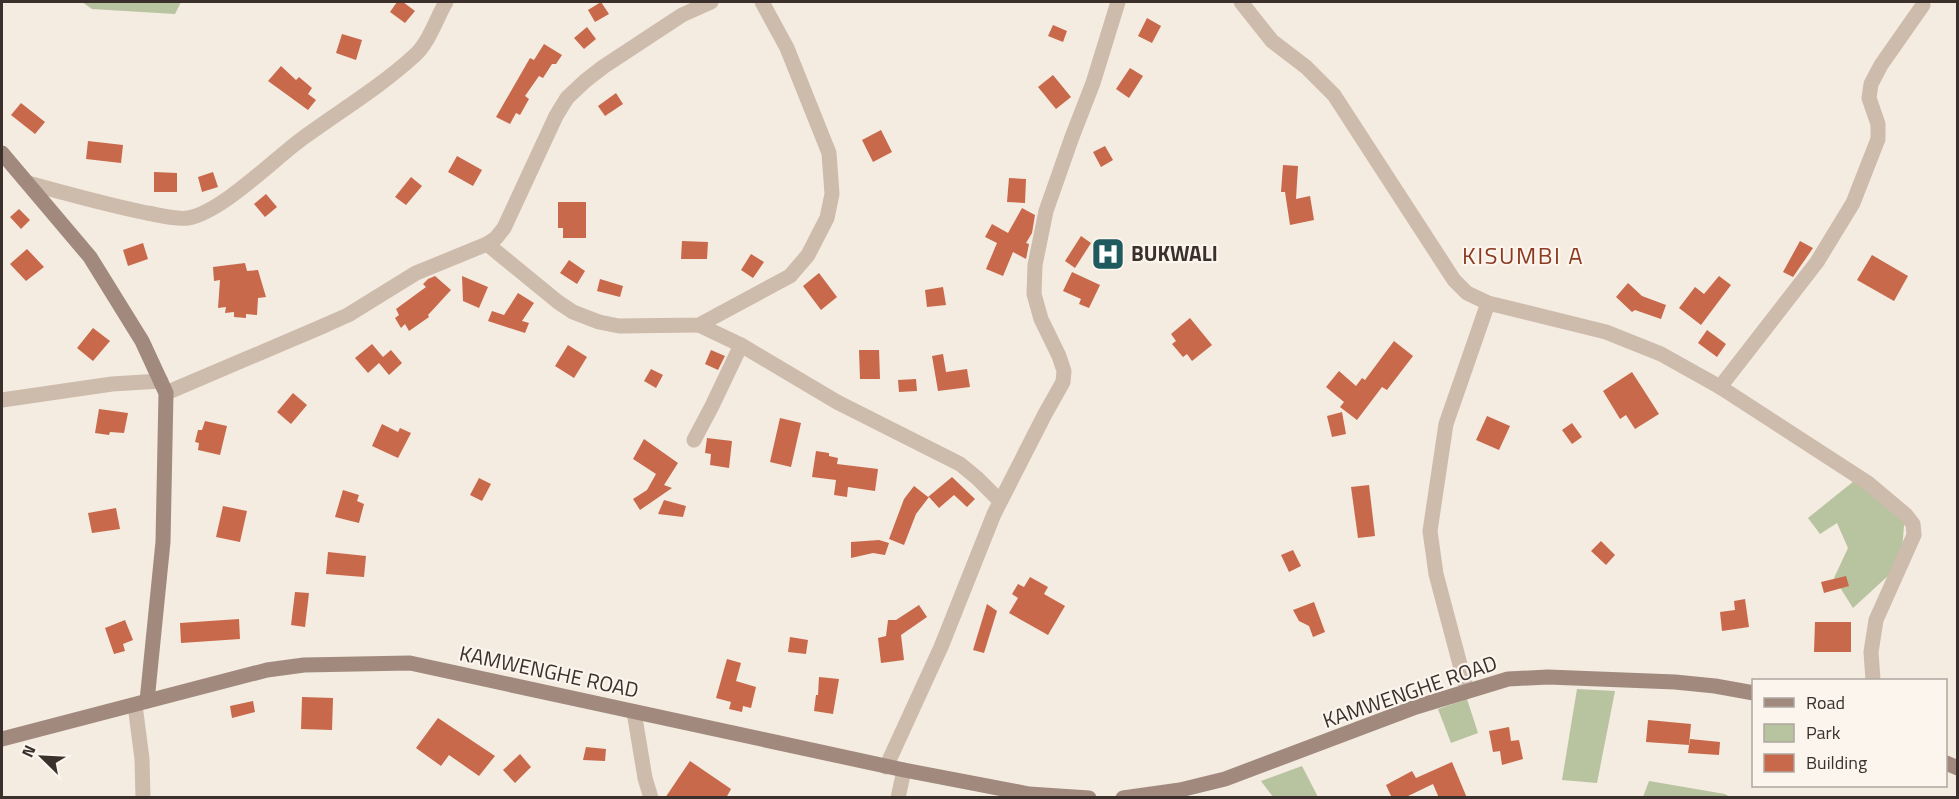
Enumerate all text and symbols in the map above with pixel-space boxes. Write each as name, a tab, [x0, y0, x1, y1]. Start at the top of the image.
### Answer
hospital icon: BUKWALI	[1090, 236, 1126, 272]
place label: BUKWALI	[1131, 237, 1218, 269]
district label: KISUMBI A	[1462, 237, 1584, 273]
street label: KAMWENGHE ROAD	[457, 636, 642, 706]
street label: KAMWENGHE ROAD	[1318, 646, 1501, 736]
legend	[1752, 679, 1947, 787]
text: Road	[1806, 689, 1845, 716]
text: Park	[1806, 719, 1841, 746]
north arrow	[12, 727, 72, 787]
text: N	[15, 741, 42, 761]
text: Building	[1806, 749, 1867, 776]

